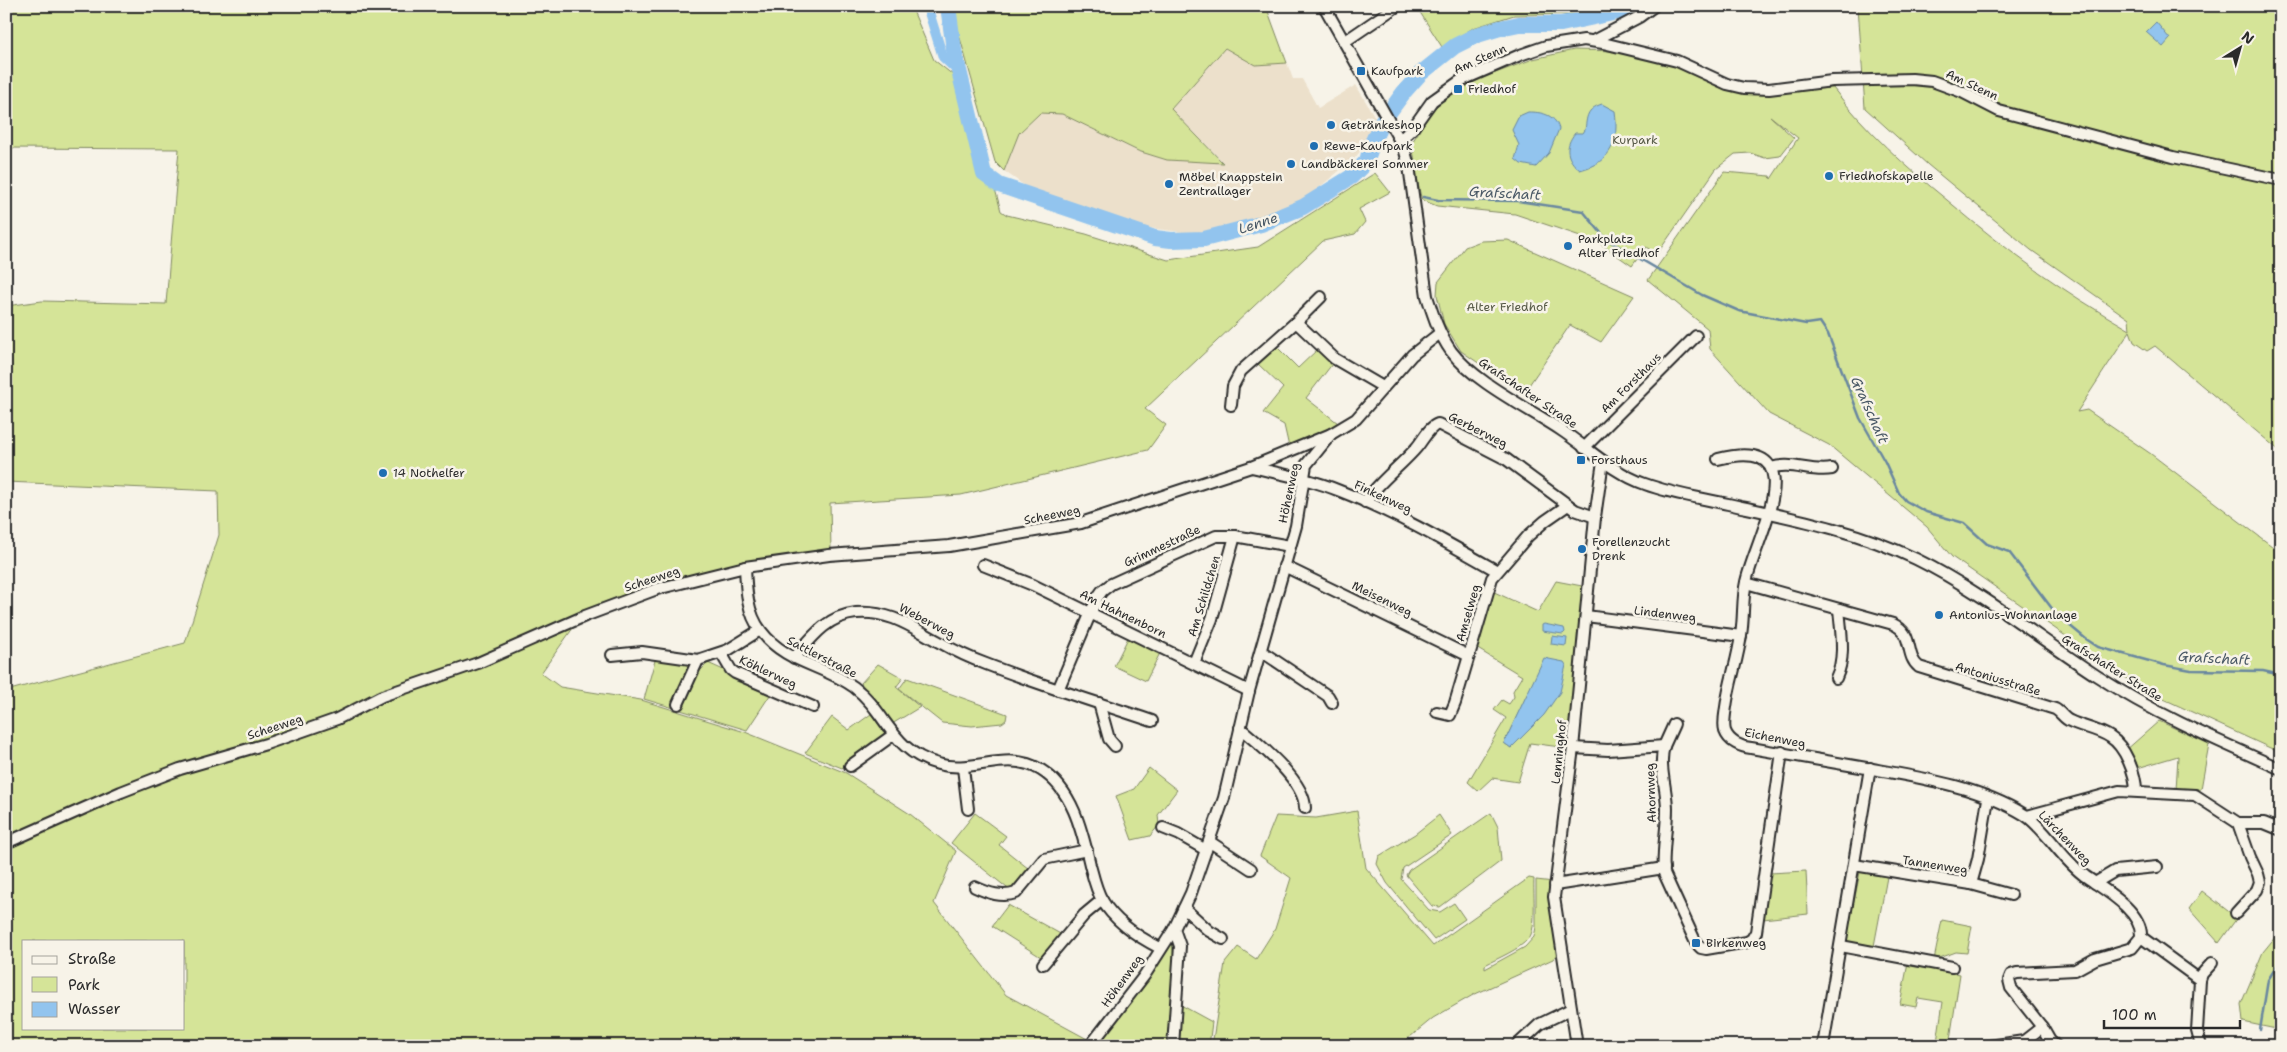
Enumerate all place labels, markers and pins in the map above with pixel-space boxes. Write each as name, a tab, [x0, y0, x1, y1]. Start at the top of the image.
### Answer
place label: Kaufpark	[1371, 63, 1423, 79]
marker: Kaufpark	[1355, 65, 1367, 77]
place label: Friedhof	[1468, 81, 1516, 97]
marker: Friedhof	[1452, 83, 1464, 95]
place label: Getränkeshop	[1341, 117, 1422, 133]
marker: Getränkeshop	[1325, 119, 1337, 131]
place label: Rewe-Kaufpark	[1324, 138, 1413, 154]
marker: Rewe-Kaufpark	[1308, 140, 1320, 152]
place label: Landbäckerei Sommer	[1301, 156, 1429, 172]
marker: Landbäckerei Sommer	[1285, 158, 1297, 170]
place label: Friedhofskapelle	[1839, 168, 1934, 184]
place label: Möbel Knappstein Zentrallager	[1179, 169, 1283, 199]
marker: Friedhofskapelle	[1823, 170, 1835, 182]
marker: Möbel Knappstein Zentrallager	[1163, 178, 1175, 190]
place label: Parkplatz Alter Friedhof	[1578, 231, 1660, 261]
marker: Parkplatz Alter Friedhof	[1562, 240, 1574, 252]
place label: Forsthaus	[1591, 452, 1648, 468]
marker: Forsthaus	[1575, 454, 1587, 466]
place label: 14 Nothelfer	[393, 465, 465, 481]
marker: 14 Nothelfer	[377, 467, 389, 479]
place label: Forellenzucht Drenk	[1592, 534, 1670, 564]
marker: Forellenzucht Drenk	[1576, 543, 1588, 555]
place label: Antonius-Wohnanlage	[1949, 607, 2078, 623]
marker: Antonius-Wohnanlage	[1933, 609, 1945, 621]
place label: Birkenweg	[1706, 935, 1766, 951]
marker: Birkenweg	[1690, 937, 1702, 949]

